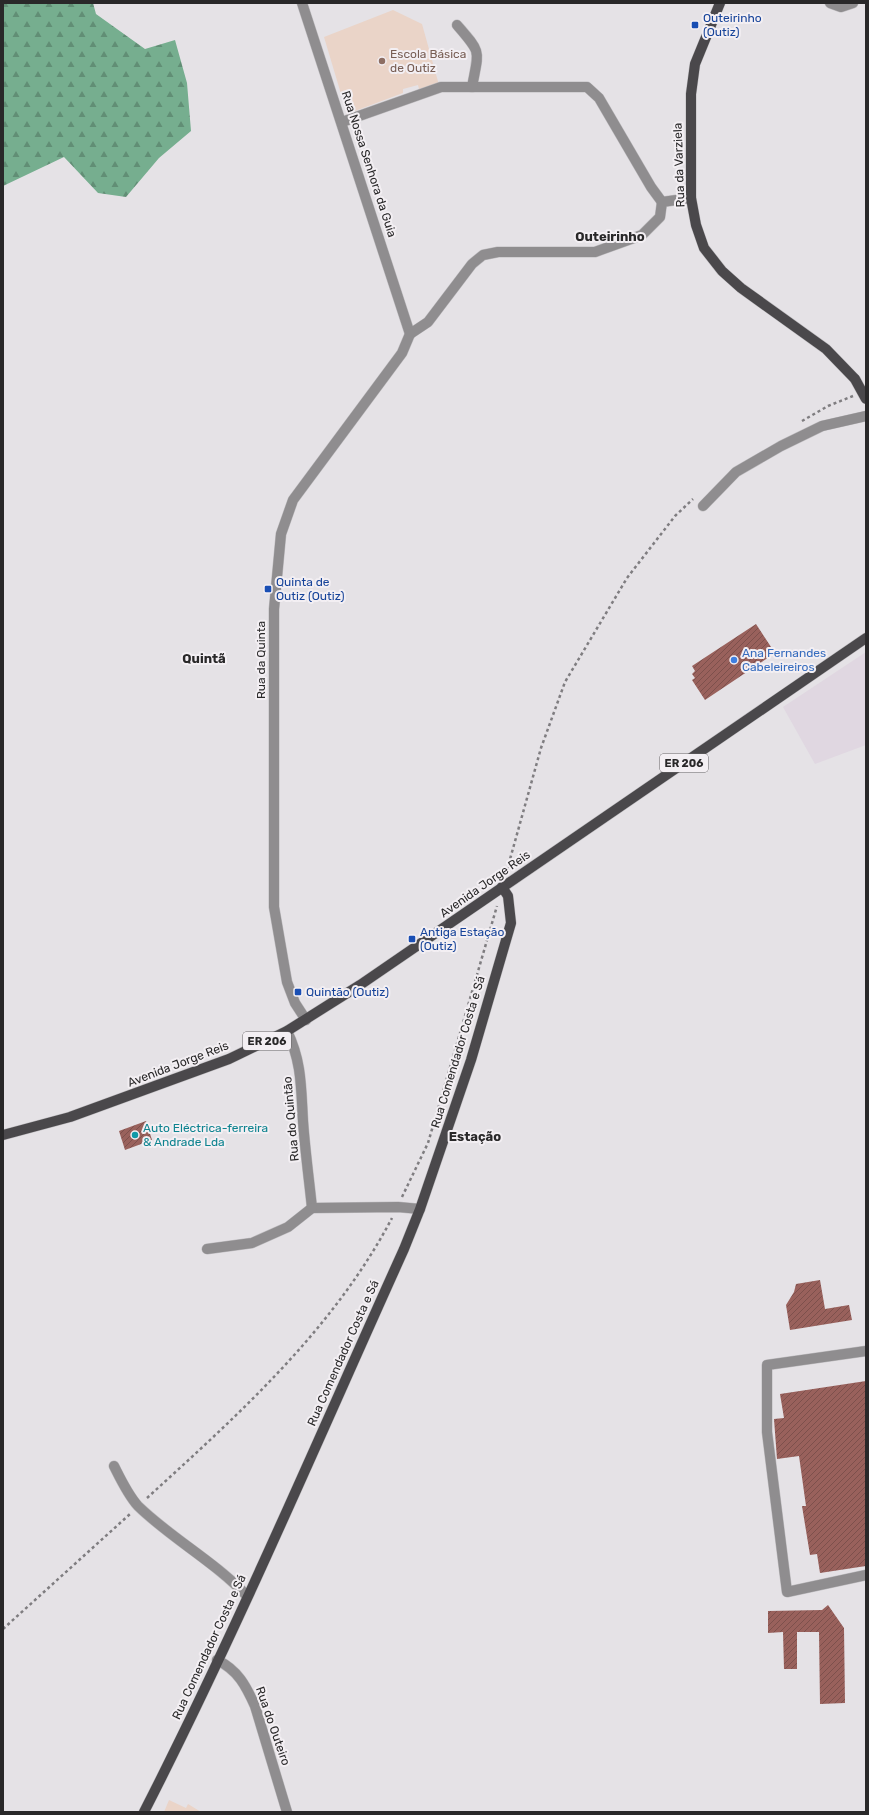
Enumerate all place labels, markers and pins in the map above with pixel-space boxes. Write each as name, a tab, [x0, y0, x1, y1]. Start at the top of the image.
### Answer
place label: Outeirinho (Outiz)	[703, 11, 762, 39]
marker: Outeirinho (Outiz)	[690, 20, 700, 30]
place label: Escola Básica de Outiz	[390, 47, 466, 75]
marker: Escola Básica de Outiz	[377, 56, 387, 66]
place label: Quinta de Outiz (Outiz)	[276, 575, 345, 603]
marker: Quinta de Outiz (Outiz)	[263, 584, 273, 594]
place label: Ana Fernandes Cabeleireiros	[742, 646, 826, 674]
marker: Ana Fernandes Cabeleireiros	[729, 655, 739, 665]
place label: Antiga Estação (Outiz)	[420, 925, 504, 953]
marker: Antiga Estação (Outiz)	[407, 934, 417, 944]
place label: Quintão (Outiz)	[306, 985, 389, 999]
marker: Quintão (Outiz)	[293, 987, 303, 997]
place label: Auto Eléctrica-ferreira & Andrade Lda	[143, 1121, 268, 1149]
marker: Auto Eléctrica-ferreira & Andrade Lda	[130, 1130, 140, 1140]

